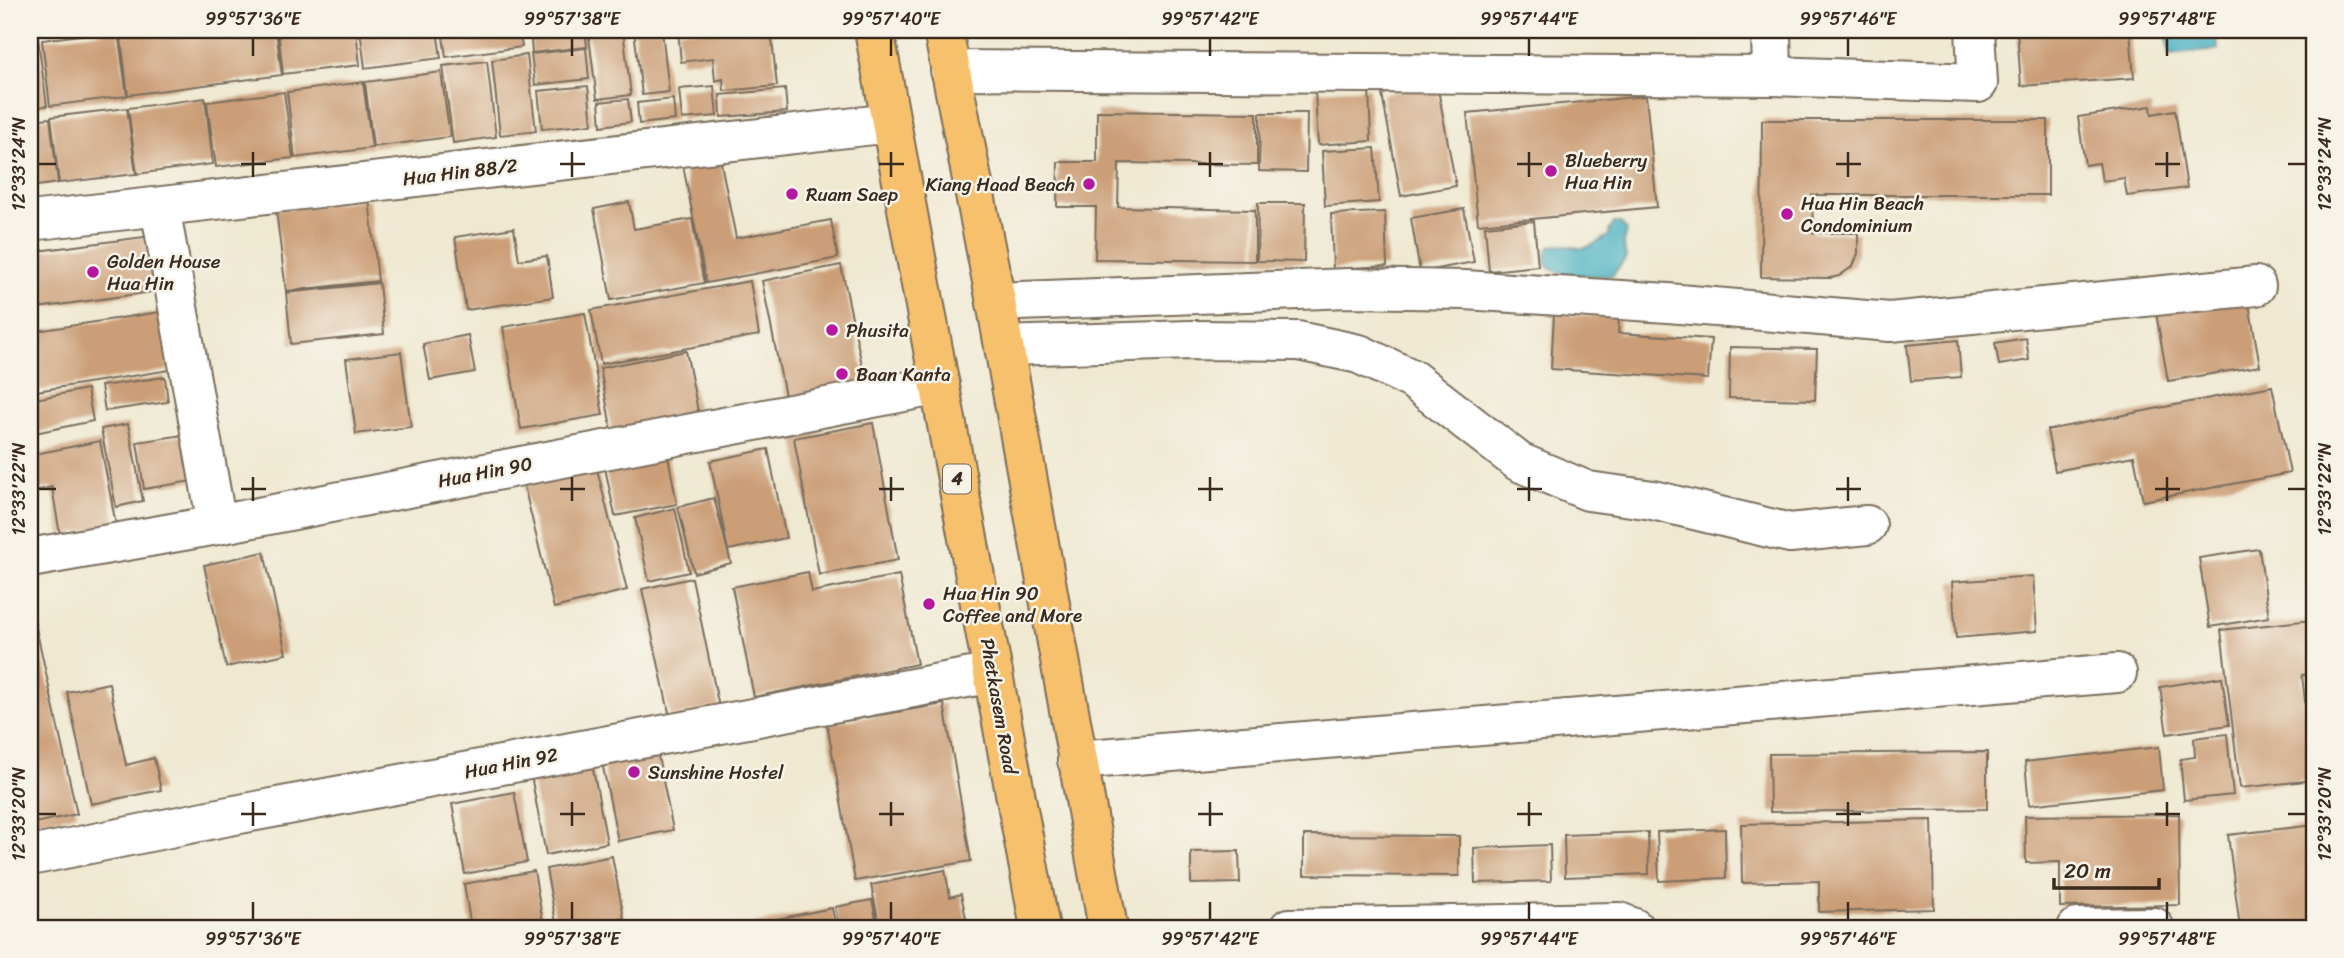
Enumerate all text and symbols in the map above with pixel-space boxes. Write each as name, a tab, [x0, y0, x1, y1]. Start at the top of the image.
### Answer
text: 99°57'36"E	[205, 3, 302, 35]
text: 99°57'38"E	[524, 3, 621, 35]
text: 99°57'40"E	[842, 3, 941, 35]
text: 99°57'42"E	[1162, 3, 1259, 35]
text: 99°57'44"E	[1480, 3, 1579, 35]
text: 99°57'46"E	[1800, 3, 1897, 35]
text: 99°57'48"E	[2118, 3, 2217, 35]
text: 12°33'24"N	[3, 117, 35, 211]
text: 12°33'24"N	[2309, 117, 2341, 211]
place label: Blueberry Hua Hin	[1565, 144, 1647, 199]
street label: Hua Hin 88/2	[401, 149, 519, 195]
marker: Blueberry Hua Hin	[1543, 163, 1559, 179]
place label: Kiang Haad Beach	[925, 168, 1075, 201]
marker: Kiang Haad Beach	[1081, 176, 1097, 192]
place label: Ruam Saep	[806, 178, 898, 211]
marker: Ruam Saep	[784, 186, 800, 202]
place label: Hua Hin Beach Condominium	[1801, 187, 1924, 242]
marker: Hua Hin Beach Condominium	[1779, 206, 1795, 222]
place label: Golden House Hua Hin	[107, 245, 221, 300]
marker: Golden House Hua Hin	[85, 264, 101, 280]
place label: Phusita	[846, 314, 909, 347]
marker: Phusita	[824, 322, 840, 338]
place label: Baan Kanta	[856, 358, 951, 391]
marker: Baan Kanta	[834, 366, 850, 382]
text: 12°33'22"N	[3, 442, 35, 536]
text: 12°33'22"N	[2309, 442, 2341, 536]
street label: Hua Hin 90	[435, 447, 535, 497]
road number: 4	[943, 464, 971, 494]
place label: Hua Hin 90 Coffee and More	[943, 577, 1082, 632]
marker: Hua Hin 90 Coffee and More	[921, 596, 937, 612]
street label: Phetkasem Road	[971, 635, 1028, 778]
street label: Hua Hin 92	[461, 738, 561, 788]
place label: Sunshine Hostel	[648, 756, 784, 789]
marker: Sunshine Hostel	[626, 764, 642, 780]
text: 12°33'20"N	[3, 766, 35, 861]
text: 12°33'20"N	[2309, 766, 2341, 861]
scale bar	[2054, 846, 2158, 890]
text: 20 m	[2064, 852, 2111, 890]
text: 99°57'36"E	[205, 923, 302, 955]
text: 99°57'38"E	[524, 923, 621, 955]
text: 99°57'40"E	[842, 923, 941, 955]
text: 99°57'42"E	[1162, 923, 1259, 955]
text: 99°57'44"E	[1480, 923, 1579, 955]
text: 99°57'46"E	[1800, 923, 1897, 955]
text: 99°57'48"E	[2118, 923, 2217, 955]

